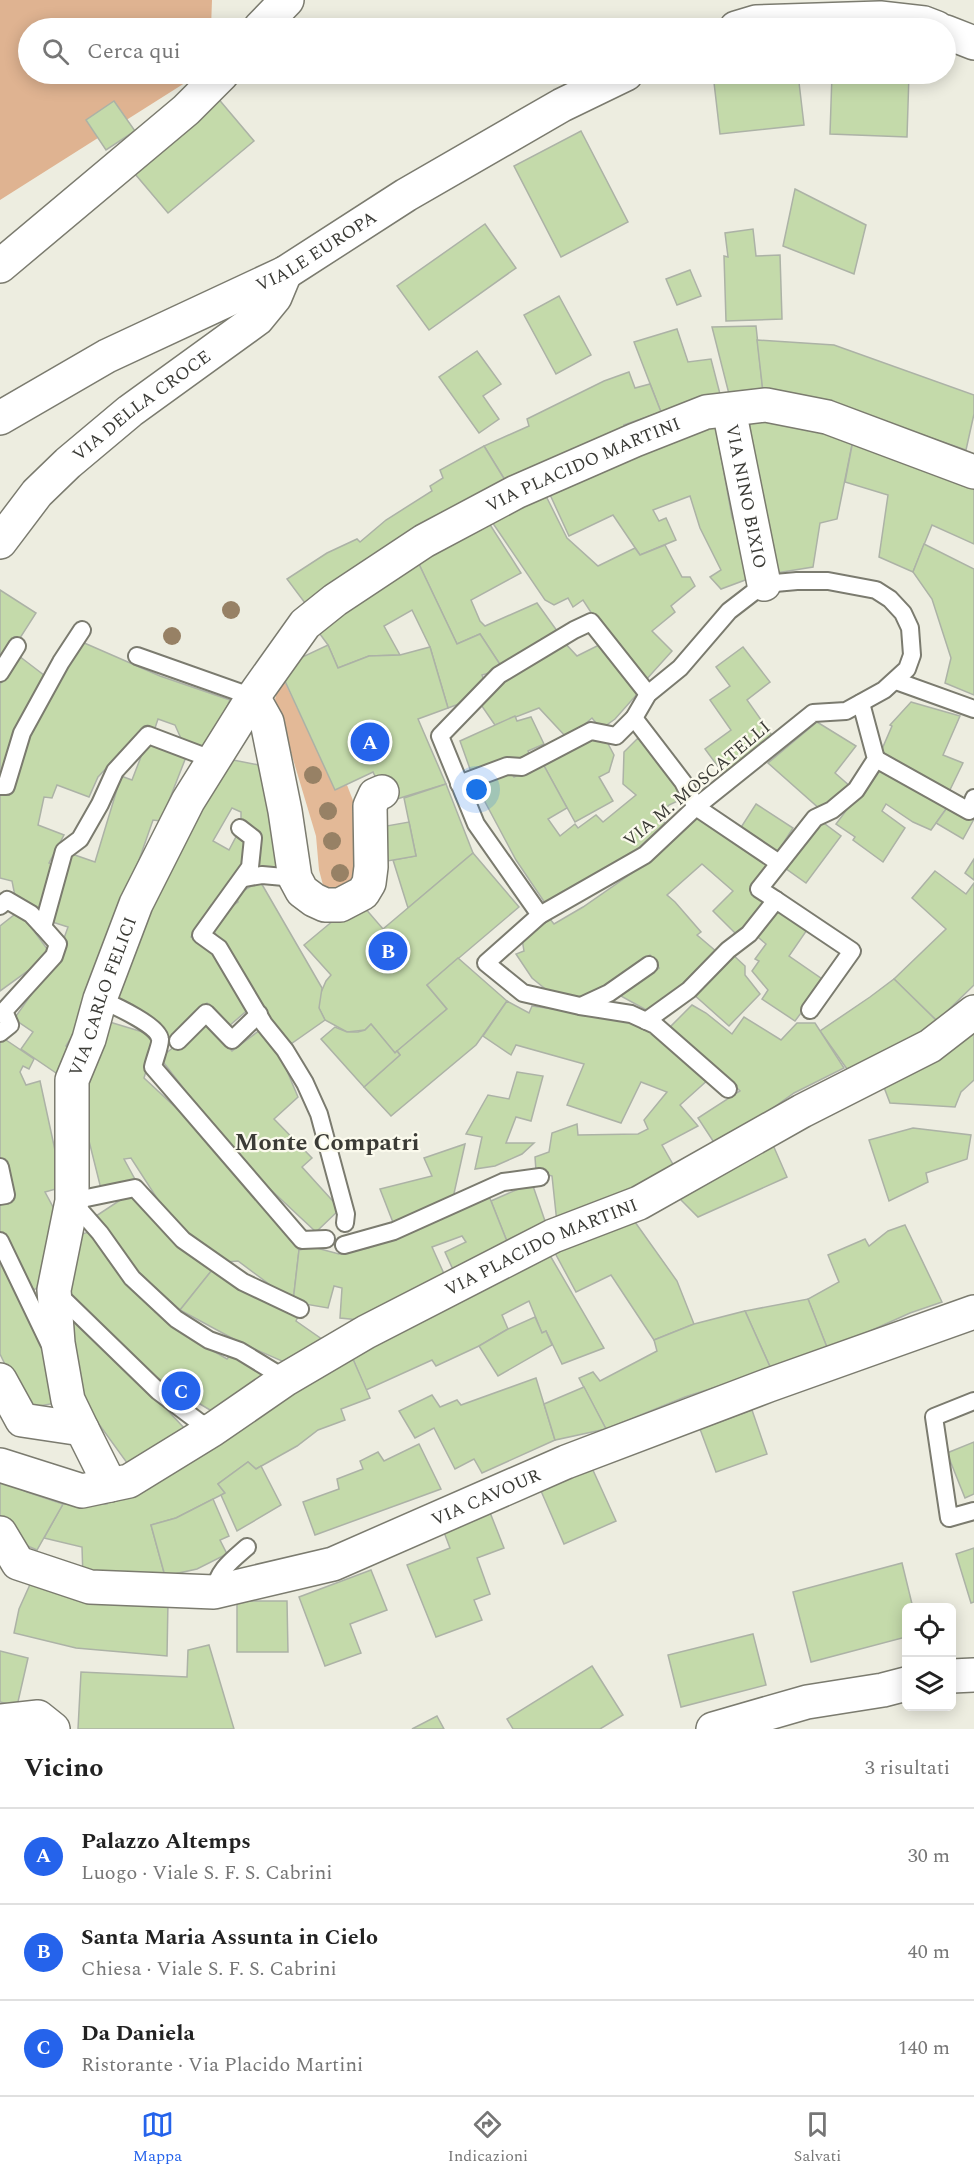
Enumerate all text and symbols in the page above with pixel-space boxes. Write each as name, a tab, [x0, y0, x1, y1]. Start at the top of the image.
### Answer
search box	[18, 18, 956, 84]
icon: search	[39, 35, 72, 68]
text: Cerca qui	[87, 35, 181, 68]
street label: VIALE EUROPA	[251, 204, 382, 298]
street label: VIA DELLA CROCE	[66, 343, 216, 468]
street label: VIA PLACIDO MARTINI	[481, 410, 684, 519]
street label: VIA NINO BIXIO	[719, 422, 774, 571]
street label: VIA M. MOSCATELLI	[618, 714, 776, 854]
pin: A	[350, 720, 389, 764]
your location	[462, 775, 491, 804]
street label: VIA CARLO FELICI	[61, 913, 144, 1081]
pin: B	[368, 928, 408, 974]
district label: Monte Compatri	[235, 1125, 419, 1161]
street label: VIA PLACIDO MARTINI	[440, 1191, 642, 1303]
pin: C	[162, 1368, 201, 1414]
street label: VIA CAVOUR	[427, 1461, 545, 1533]
map controls	[902, 1603, 956, 1711]
button: locate	[902, 1603, 956, 1657]
button: layers	[902, 1657, 956, 1711]
text: Vicino	[24, 1748, 104, 1788]
text: 3 risultati	[865, 1753, 950, 1783]
text: Palazzo Altemps	[81, 1825, 251, 1858]
text: A	[36, 1841, 51, 1871]
text: 30 m	[908, 1841, 950, 1871]
text: Luogo · Viale S. F. S. Cabrini	[81, 1858, 333, 1888]
text: Santa Maria Assunta in Cielo	[81, 1921, 378, 1954]
text: B	[36, 1937, 51, 1967]
text: 40 m	[908, 1937, 950, 1967]
text: Chiesa · Viale S. F. S. Cabrini	[81, 1954, 337, 1984]
text: Da Daniela	[81, 2017, 195, 2050]
text: C	[36, 2033, 51, 2063]
text: 140 m	[898, 2033, 950, 2063]
text: Ristorante · Via Placido Martini	[81, 2050, 363, 2080]
tab: Mappa	[133, 2108, 182, 2168]
tab: Indicazioni	[448, 2108, 528, 2168]
tab: Salvati	[794, 2108, 841, 2168]

